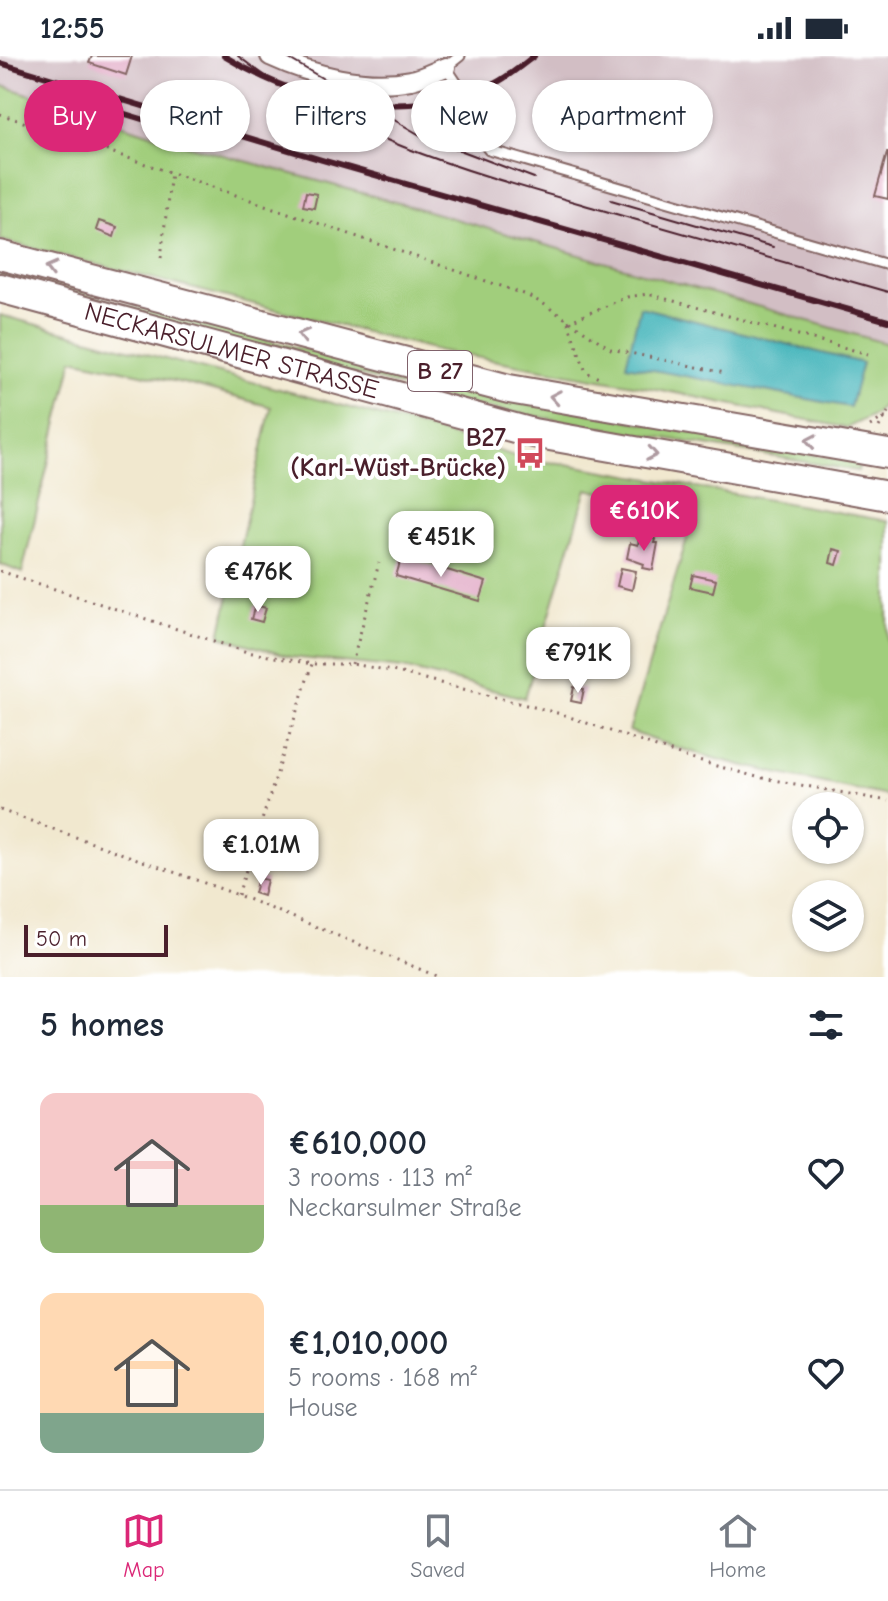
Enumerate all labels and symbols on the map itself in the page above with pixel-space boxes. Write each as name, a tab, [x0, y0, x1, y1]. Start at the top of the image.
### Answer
one-way arrow	[45, 261, 59, 278]
street label: NECKARSULMER STRASSE	[81, 297, 382, 405]
one-way arrow	[296, 327, 310, 344]
road number: B 27	[408, 351, 472, 391]
one-way arrow	[548, 390, 562, 407]
place label: B27 (Karl-Wüst-Brücke)	[290, 423, 506, 483]
one-way arrow	[804, 433, 818, 450]
bus stop icon: B27 (Karl-Wüst-Brücke)	[513, 436, 547, 470]
one-way arrow	[645, 445, 659, 462]
pin: €610K	[588, 485, 700, 553]
pin: €451K	[385, 511, 497, 579]
pin: €476K	[202, 546, 314, 614]
pin: €791K	[522, 627, 634, 695]
pin: €1.01M	[196, 819, 326, 887]
scale bar	[24, 921, 168, 957]

